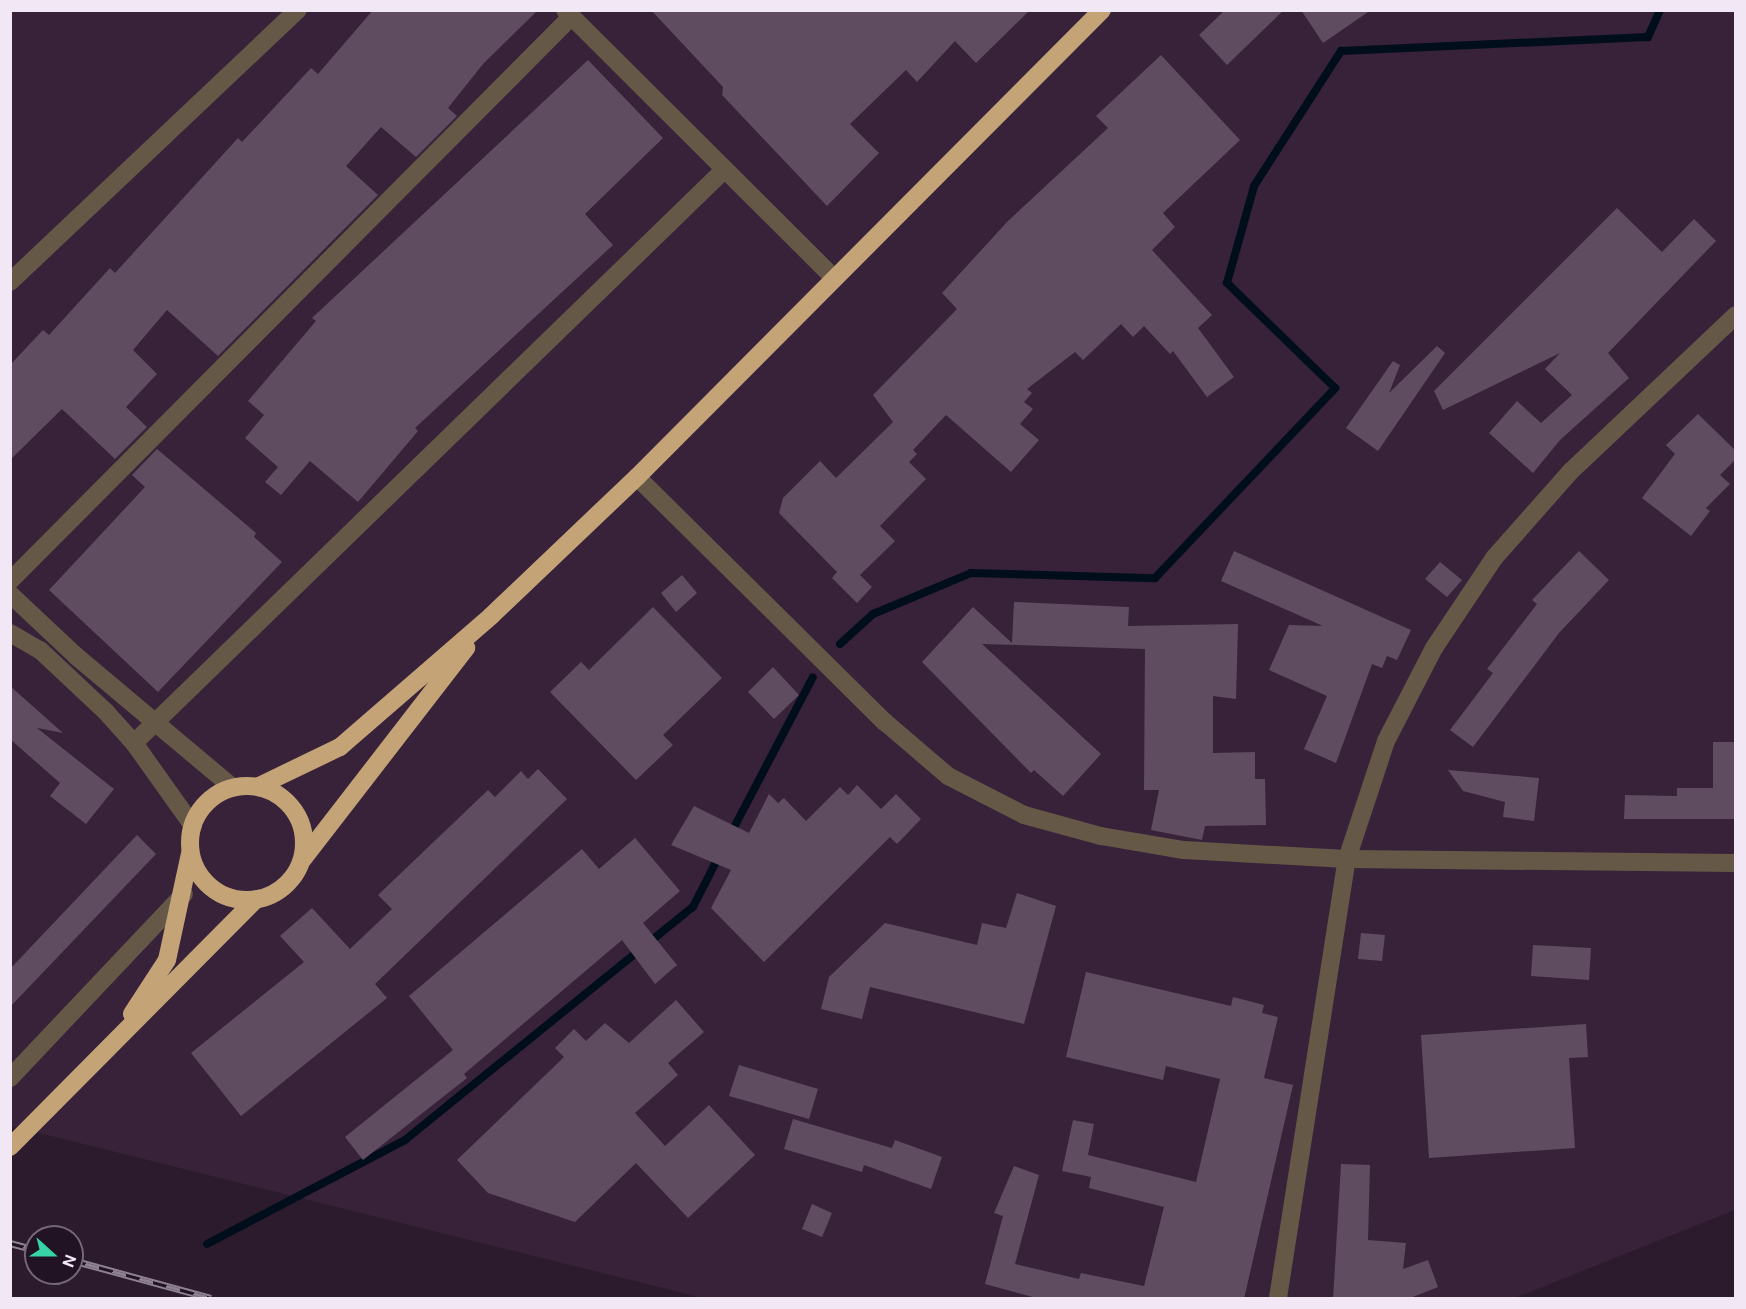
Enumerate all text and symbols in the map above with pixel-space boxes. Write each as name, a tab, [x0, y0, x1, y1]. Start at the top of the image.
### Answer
north arrow	[24, 1225, 84, 1285]
text: N	[58, 1252, 81, 1270]

